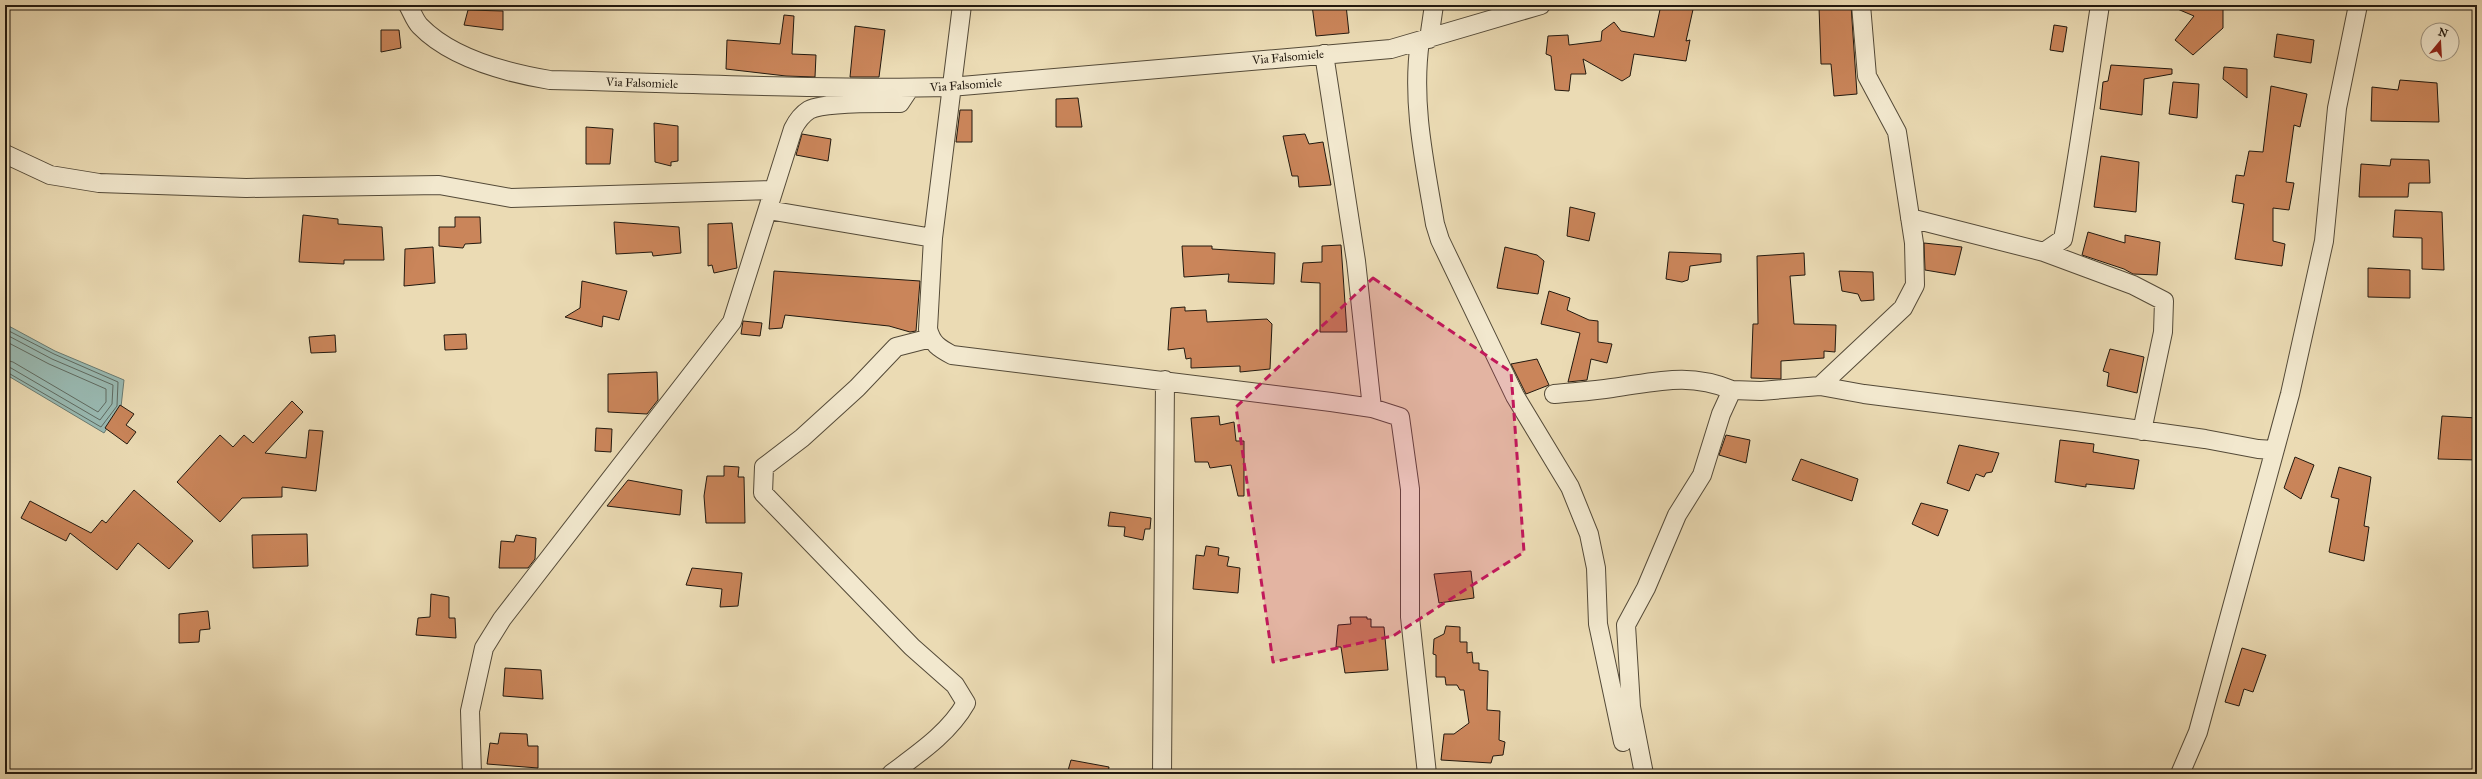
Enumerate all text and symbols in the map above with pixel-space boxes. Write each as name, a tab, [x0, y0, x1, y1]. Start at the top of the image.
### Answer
north arrow	[2420, 22, 2460, 62]
text: N	[2436, 25, 2450, 41]
street label: Via Falsomiele	[1250, 47, 1325, 67]
street label: Via Falsomiele	[605, 75, 678, 91]
street label: Via Falsomiele	[929, 75, 1002, 95]

